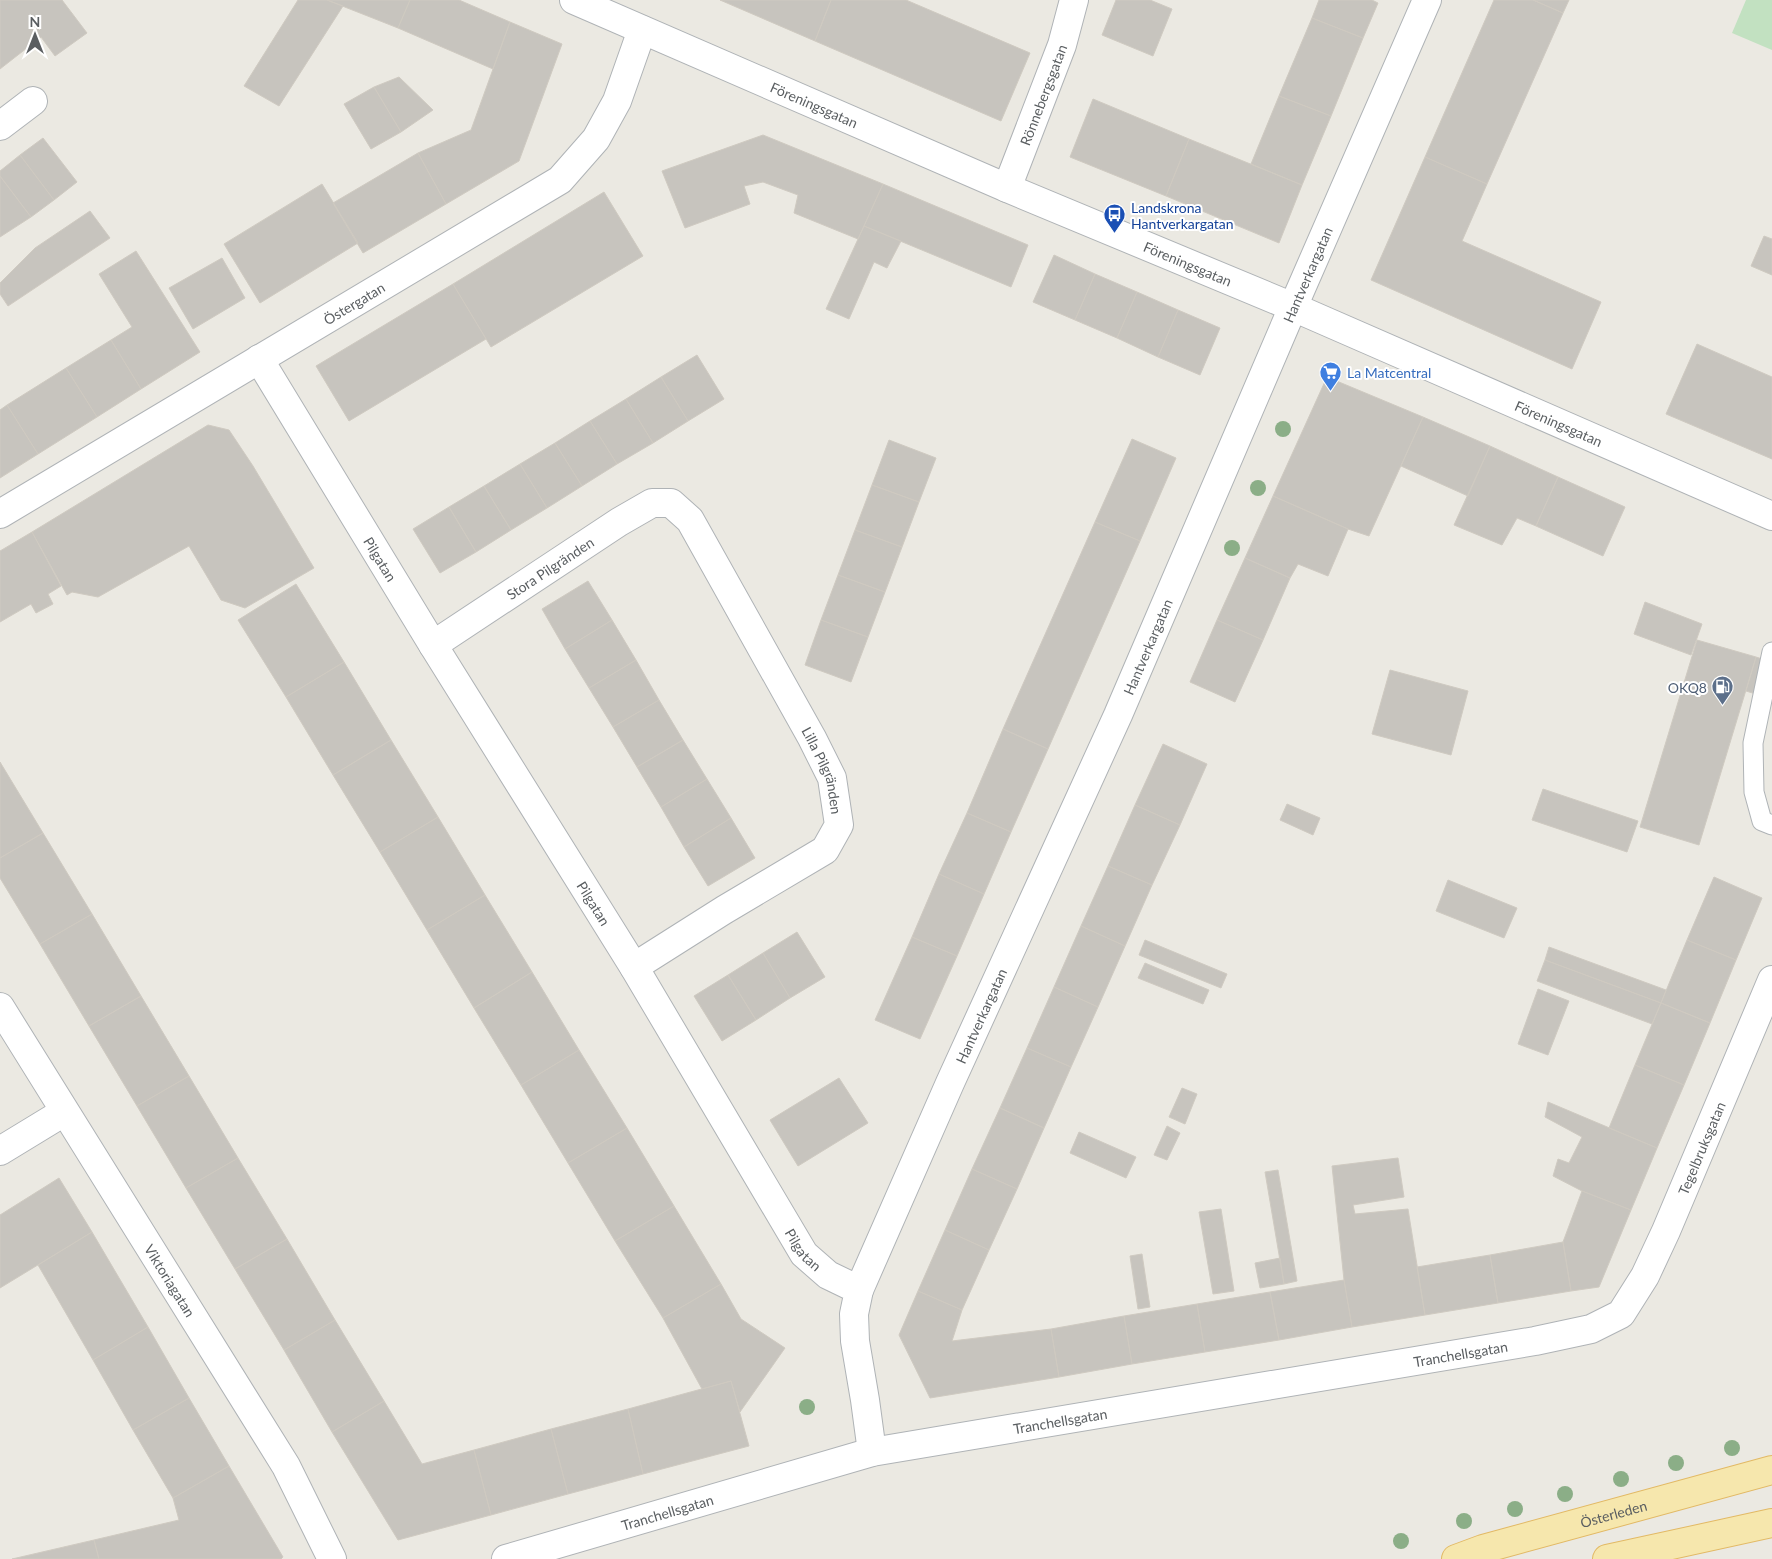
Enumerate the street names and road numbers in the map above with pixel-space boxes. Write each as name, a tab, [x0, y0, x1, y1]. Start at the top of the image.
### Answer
street label: Rönnebergsgatan	[1016, 42, 1070, 148]
street label: Föreningsgatan	[768, 78, 861, 131]
street label: Hantverkargatan	[1279, 224, 1336, 325]
street label: Föreningsgatan	[1141, 237, 1234, 289]
street label: Östergatan	[320, 278, 388, 328]
street label: Föreningsgatan	[1513, 397, 1605, 450]
street label: Stora Pilgränden	[503, 533, 597, 603]
street label: Pilgatan	[361, 534, 401, 584]
street label: Hantverkargatan	[1119, 596, 1175, 697]
street label: Lilla Pilgränden	[799, 724, 846, 815]
street label: Pilgatan	[574, 878, 614, 928]
street label: Hantverkargatan	[952, 966, 1010, 1066]
street label: Tegelbruksgatan	[1674, 1099, 1728, 1197]
street label: Pilgatan	[782, 1225, 825, 1274]
street label: Viktoriagatan	[141, 1241, 199, 1320]
street label: Tranchellsgatan	[1412, 1337, 1509, 1370]
street label: Tranchellsgatan	[1012, 1404, 1108, 1437]
street label: Tranchellsgatan	[619, 1490, 715, 1533]
street label: Österleden	[1578, 1496, 1649, 1531]

